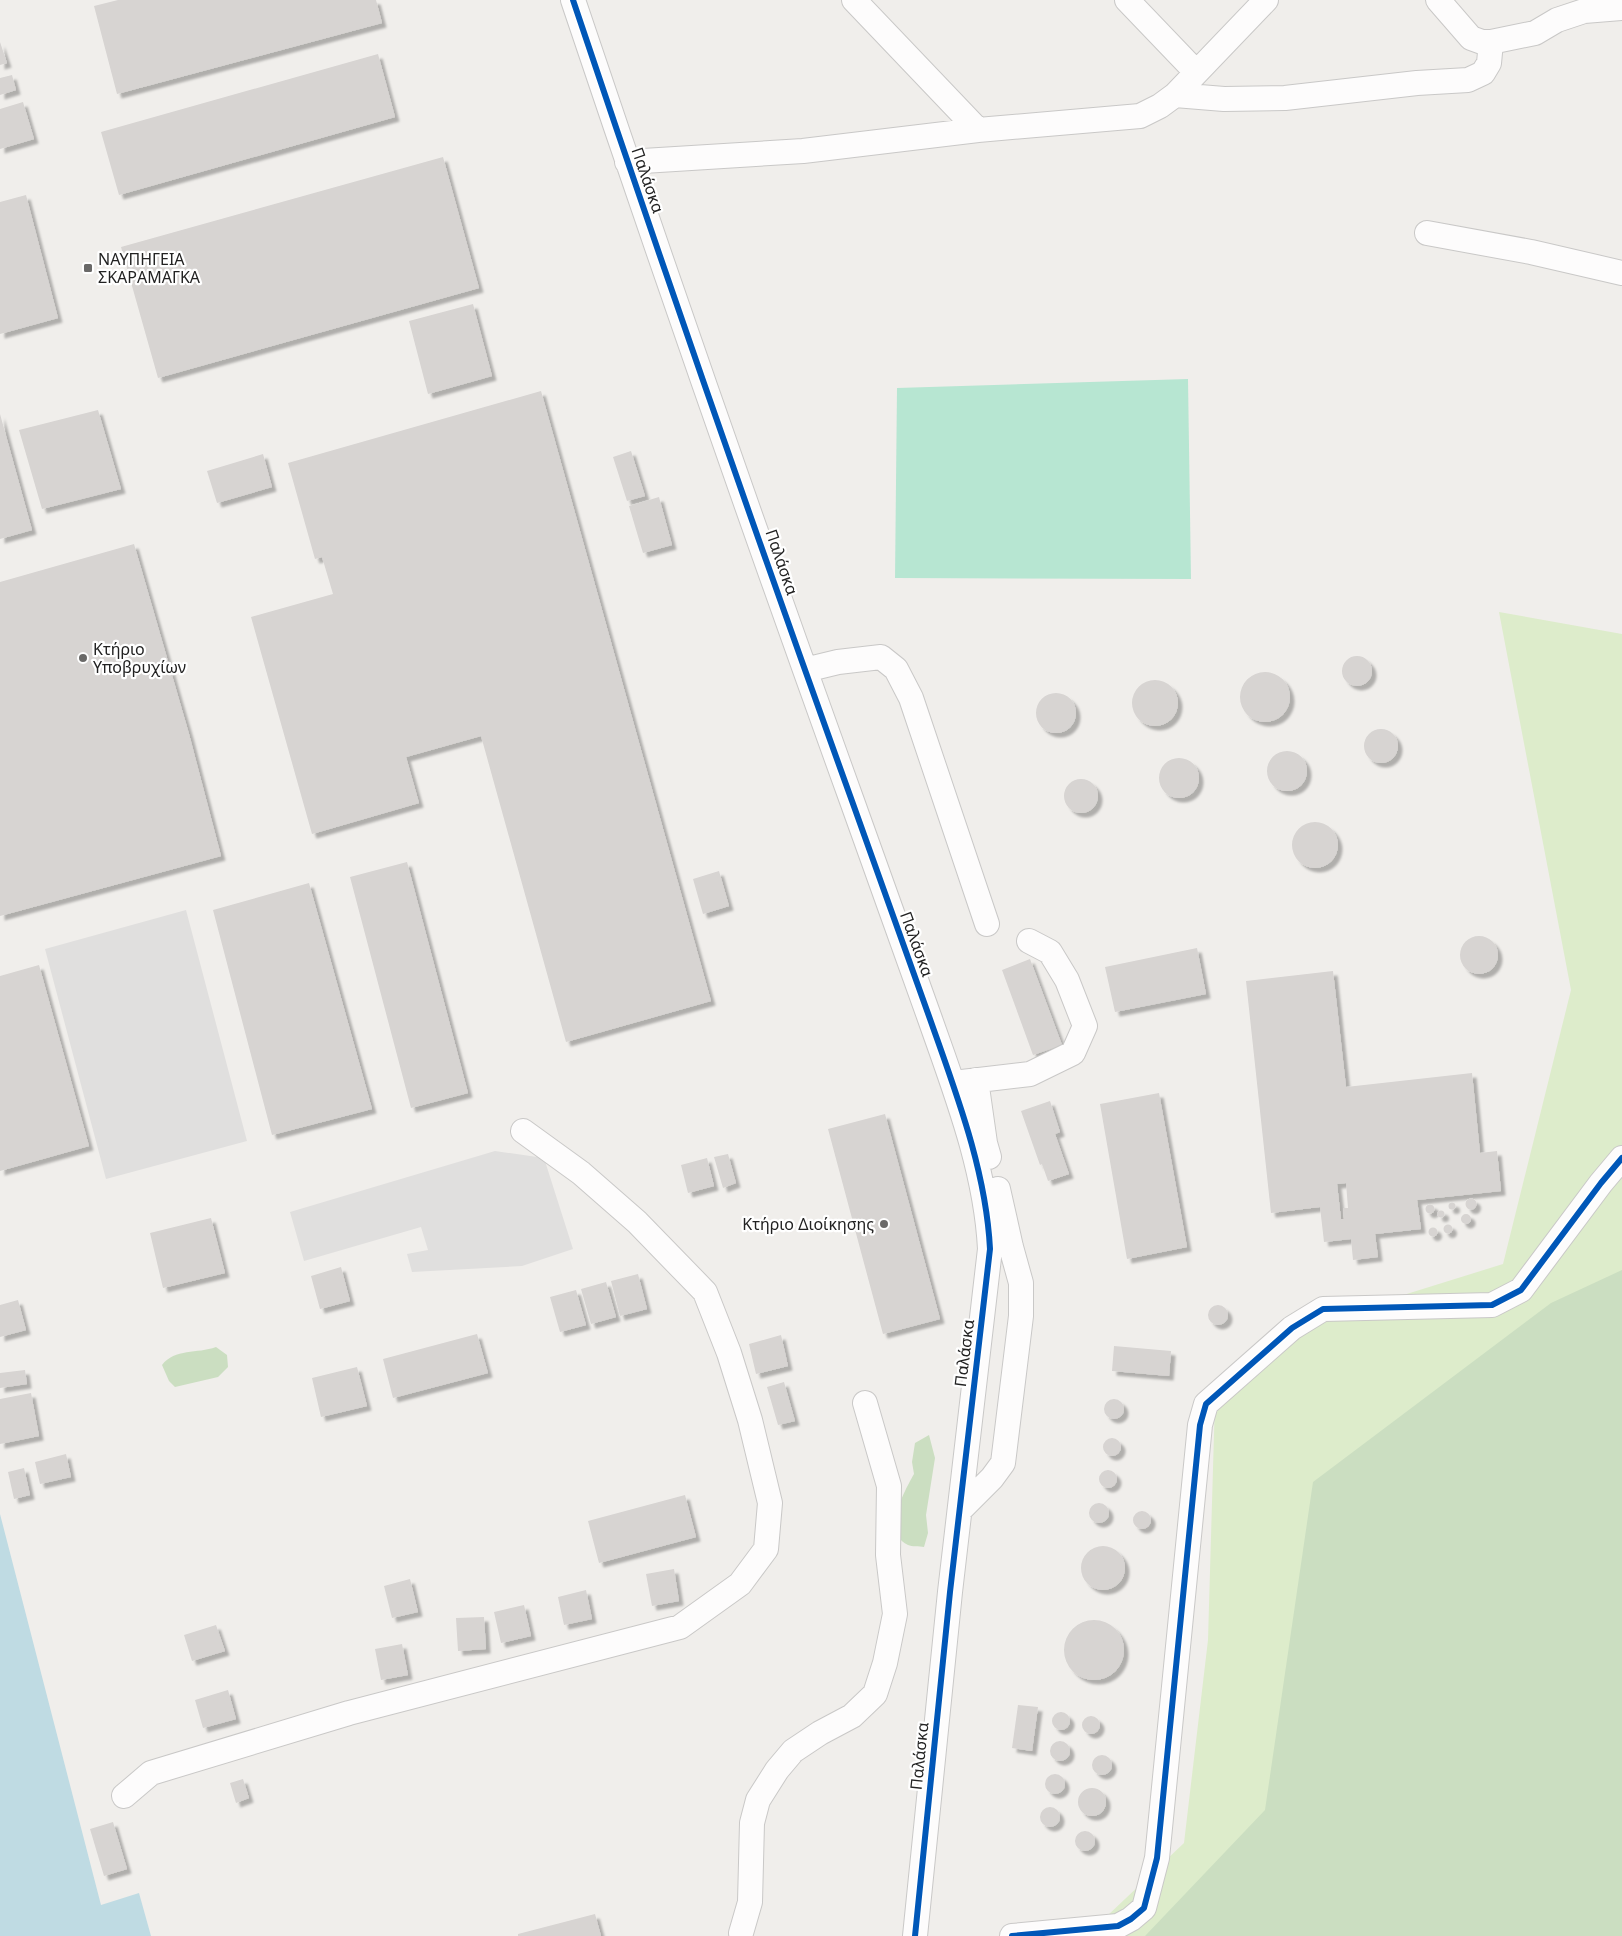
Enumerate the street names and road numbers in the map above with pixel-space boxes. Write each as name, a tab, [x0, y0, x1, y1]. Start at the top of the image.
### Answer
street label: Παλάσκα	[627, 144, 669, 216]
street label: Παλάσκα	[761, 526, 803, 598]
street label: Παλάσκα	[895, 908, 939, 980]
street label: Παλάσκα	[949, 1318, 979, 1388]
street label: Παλάσκα	[905, 1721, 933, 1791]

